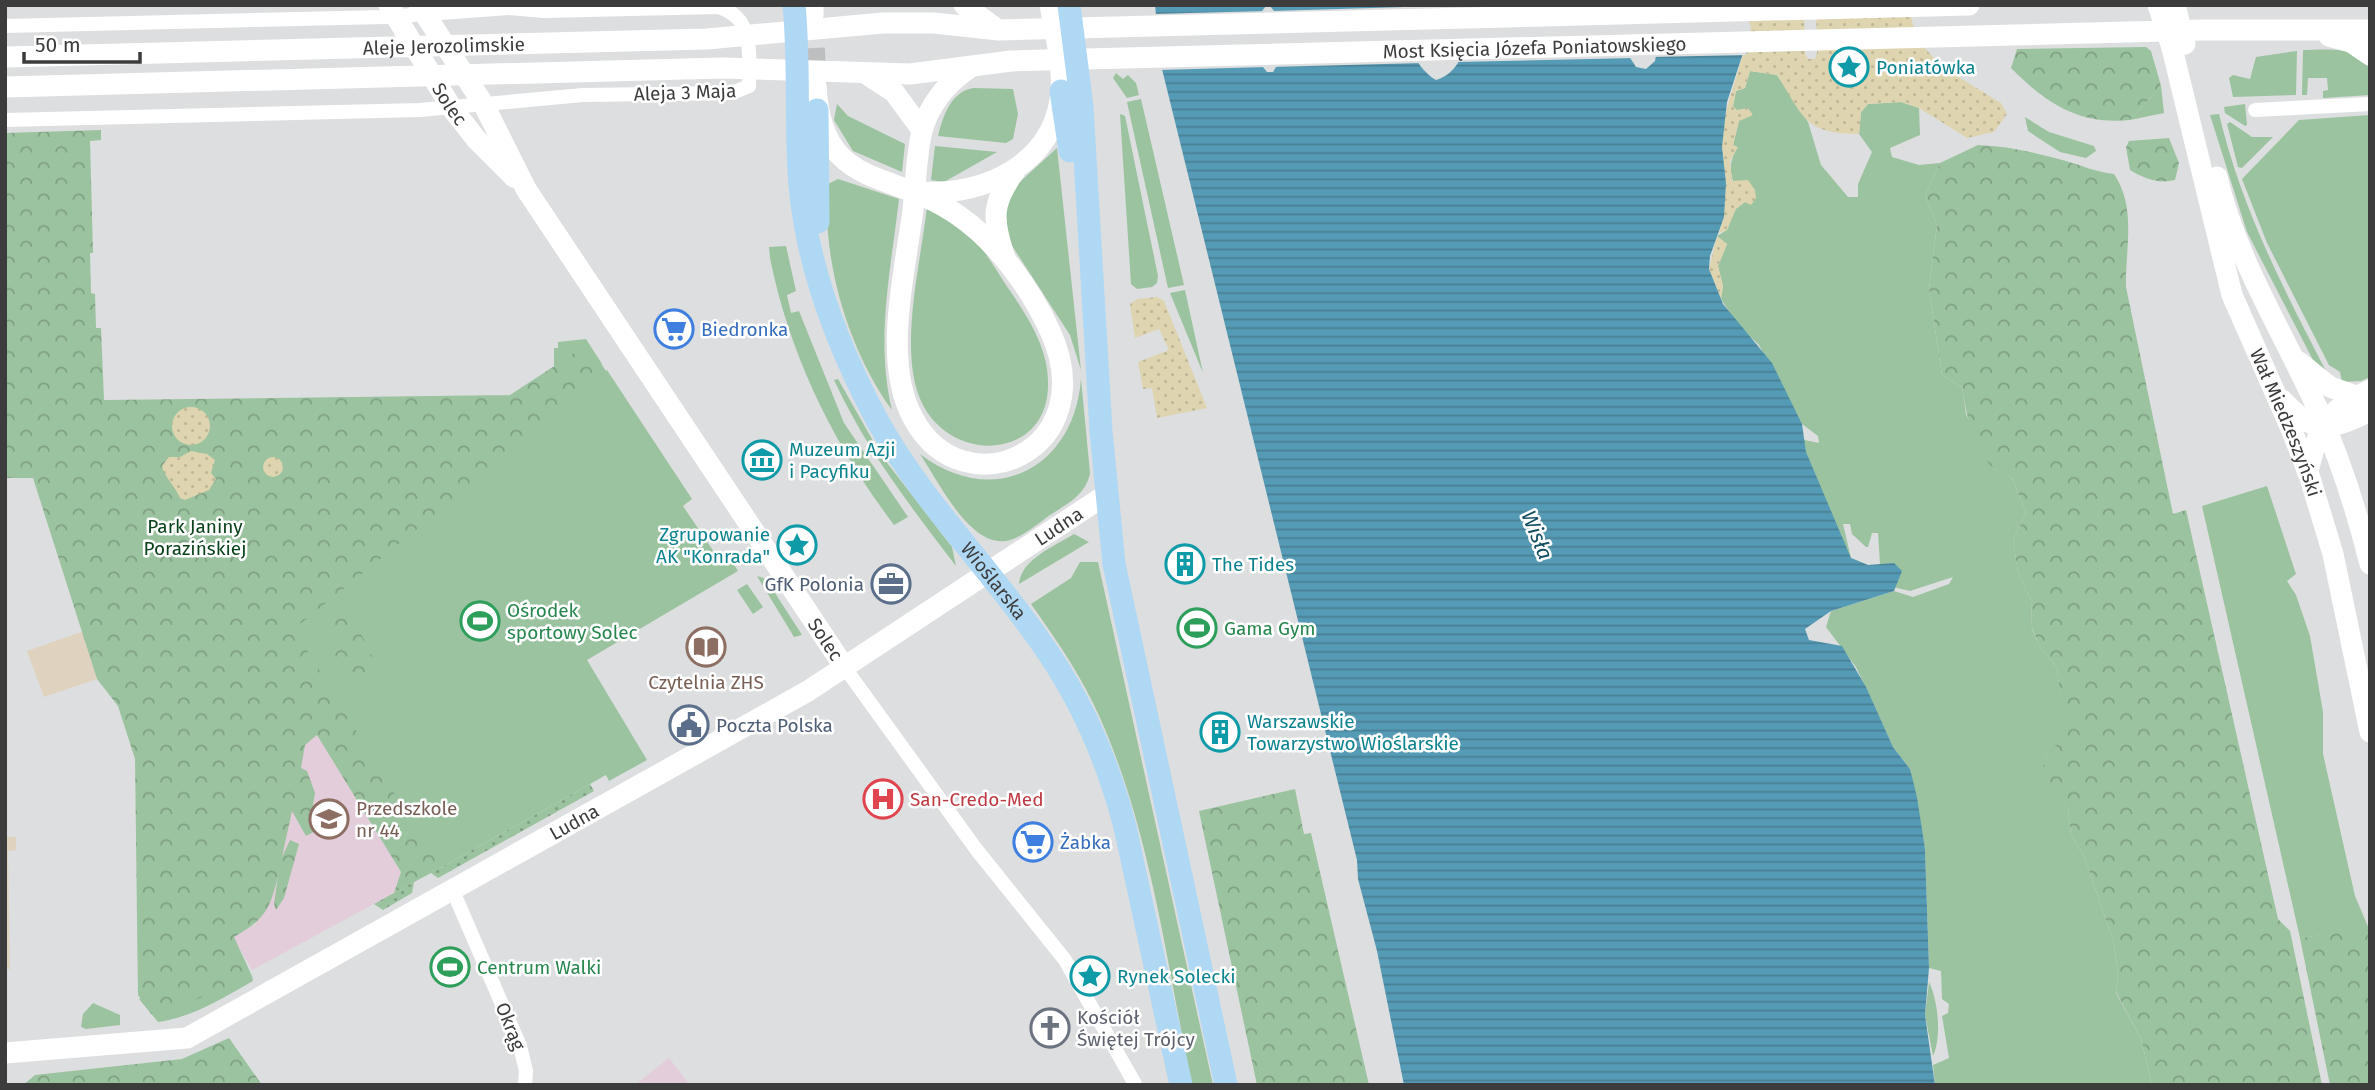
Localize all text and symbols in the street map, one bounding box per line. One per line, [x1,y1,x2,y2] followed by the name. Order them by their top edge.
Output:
[24,21,140,65] scale bar
[35,32,81,58] text: 50 m
[1383,32,1687,63] street label: Most Księcia Józefa Poniatowskiego
[362,33,525,60] street label: Aleje Jerozolimskie
[1828,46,1870,88] place icon: Poniatówka
[1876,56,1975,79] place label: Poniatówka
[427,79,472,130] street label: Solec
[633,79,737,106] street label: Aleja 3 Maja
[653,308,695,350] supermarket icon: Biedronka
[701,318,788,341] place label: Biedronka
[2245,345,2326,499] street label: Wał Miedzeszyński
[789,438,896,483] place label: Muzeum Azji i Pacyfiku
[741,439,783,481] museum icon: Muzeum Azji i Pacyfiku
[1030,502,1087,551] street label: Ludna
[1515,507,1559,563] water label: Wisła
[144,515,247,560] park label: Park Janiny Porazińskiej
[656,523,770,568] place label: Zgrupowanie AK "Konrada"
[776,524,818,566] place icon: Zgrupowanie AK "Konrada"
[956,537,1031,624] street label: Wioślarska
[1164,543,1206,585] building icon: The Tides
[1212,553,1294,576] place label: The Tides
[870,563,912,605] office icon: GfK Polonia
[764,573,864,596] place label: GfK Polonia
[507,599,638,644] place label: Ośrodek sportowy Solec
[459,600,501,642] sports icon: Ośrodek sportowy Solec
[1176,607,1218,649] sports icon: Gama Gym
[803,614,848,665] street label: Solec
[1224,617,1316,640] place label: Gama Gym
[685,626,727,668] library icon: Czytelnia ZHS
[648,671,764,694] place label: Czytelnia ZHS
[668,704,710,746] public building icon: Poczta Polska
[1247,710,1459,755] place label: Warszawskie Towarzystwo Wioślarskie
[1199,711,1241,753] building icon: Warszawskie Towarzystwo Wioślarskie
[716,714,833,737] place label: Poczta Polska
[862,778,904,820] hospital icon: San-Credo-Med
[910,788,1044,811] place label: San-Credo-Med
[356,797,457,842] place label: Przedszkole nr 44
[308,798,350,840] school or university icon: Przedszkole nr 44
[546,799,603,845] street label: Ludna
[1012,821,1054,863] supermarket icon: Żabka
[1060,831,1111,854] place label: Żabka
[429,946,471,988] sports icon: Centrum Walki
[1069,955,1111,997] place icon: Rynek Solecki
[477,956,601,979] place label: Centrum Walki
[1117,965,1236,988] place label: Rynek Solecki
[491,999,531,1054] street label: Okrąg
[1077,1006,1195,1051] place label: Kościół Świętej Trójcy
[1029,1007,1071,1049] church icon: Kościół Świętej Trójcy

